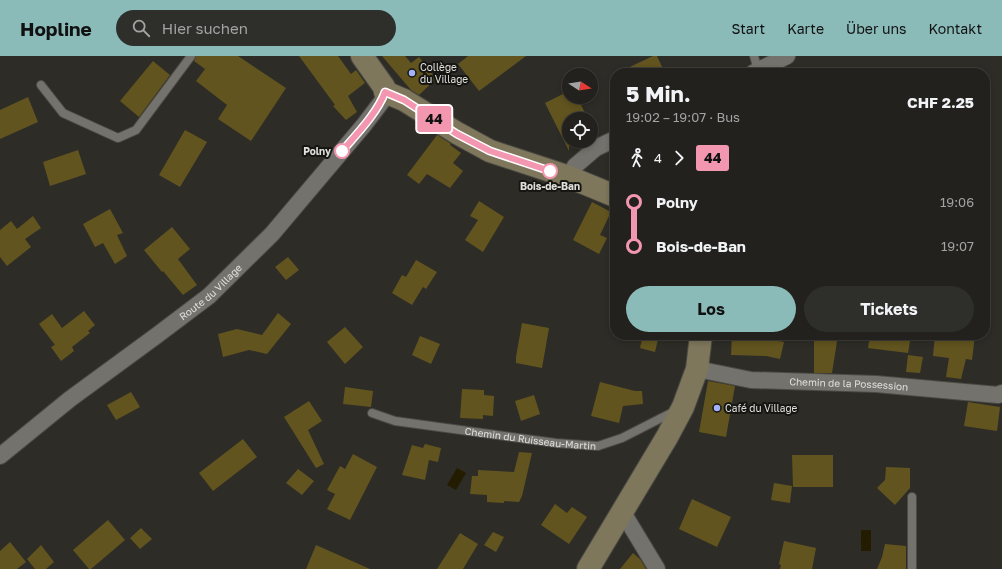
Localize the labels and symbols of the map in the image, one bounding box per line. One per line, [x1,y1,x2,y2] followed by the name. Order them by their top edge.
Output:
[420,61,468,85] place label: Collège du Village
[407,68,417,78] marker: Collège du Village
[562,68,598,104] north arrow
[416,106,452,132] line badge: 44
[334,143,350,159] marker: Polny
[303,145,331,157] place label: Polny
[542,163,558,179] marker: Bois-de-Ban
[520,180,580,192] place label: Bois-de-Ban
[177,261,244,322] street label: Route du Village
[789,375,909,393] street label: Chemin de la Possession
[725,402,798,414] place label: Café du Village
[712,403,722,413] marker: Café du Village
[464,425,597,452] street label: Chemin du Ruisseau-Martin

